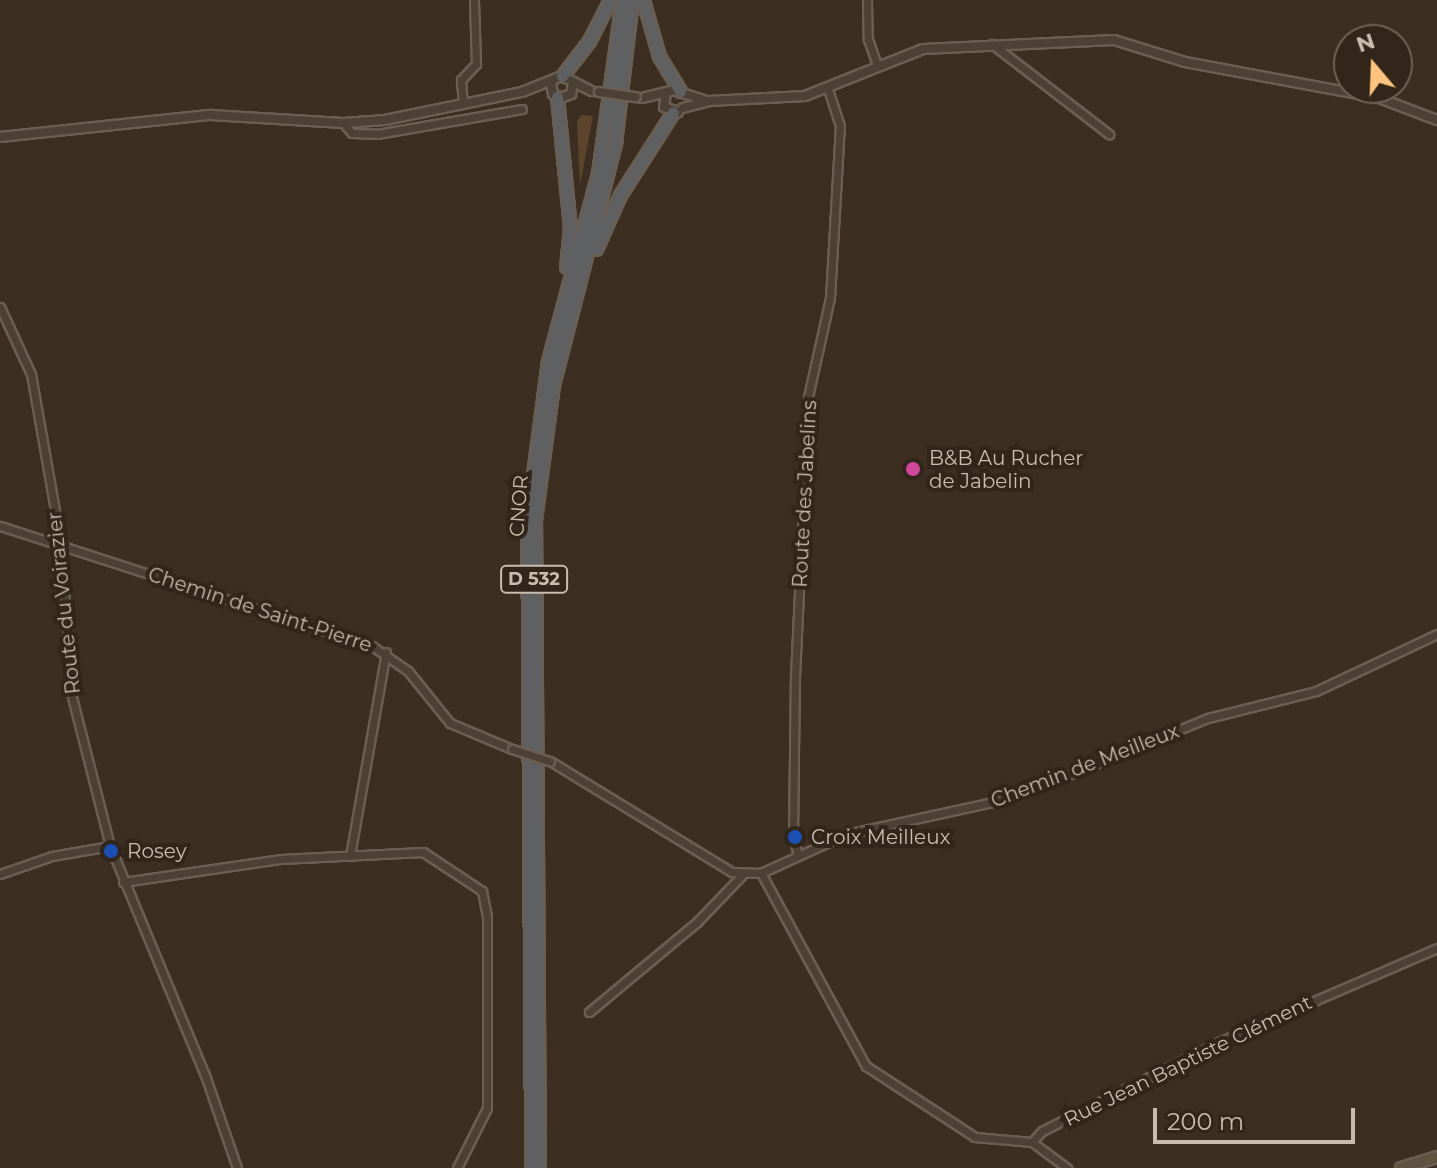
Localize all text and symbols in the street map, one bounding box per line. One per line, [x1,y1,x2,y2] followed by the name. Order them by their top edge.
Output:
[1333,24,1413,104] north arrow
[1353,27,1378,58] text: N
[788,400,822,588] street label: Route des Jabelins
[929,446,1083,493] place label: B&B Au Rucher de Jabelin
[904,460,922,478] marker: B&B Au Rucher de Jabelin
[505,474,533,538] street label: CNOR
[42,511,86,695] street label: Route du Voirazier
[145,562,375,658] street label: Chemin de Saint-Pierre
[500,565,568,593] road number: D 532
[988,719,1182,813] street label: Chemin de Meilleux
[811,825,950,849] place label: Croix Meilleux
[786,828,804,846] marker: Croix Meilleux
[127,839,187,863] place label: Rosey
[102,842,120,860] marker: Rosey
[1060,990,1316,1132] street label: Rue Jean Baptiste Clément
[1157,1092,1359,1142] scale bar
[1167,1107,1244,1136] text: 200 m

